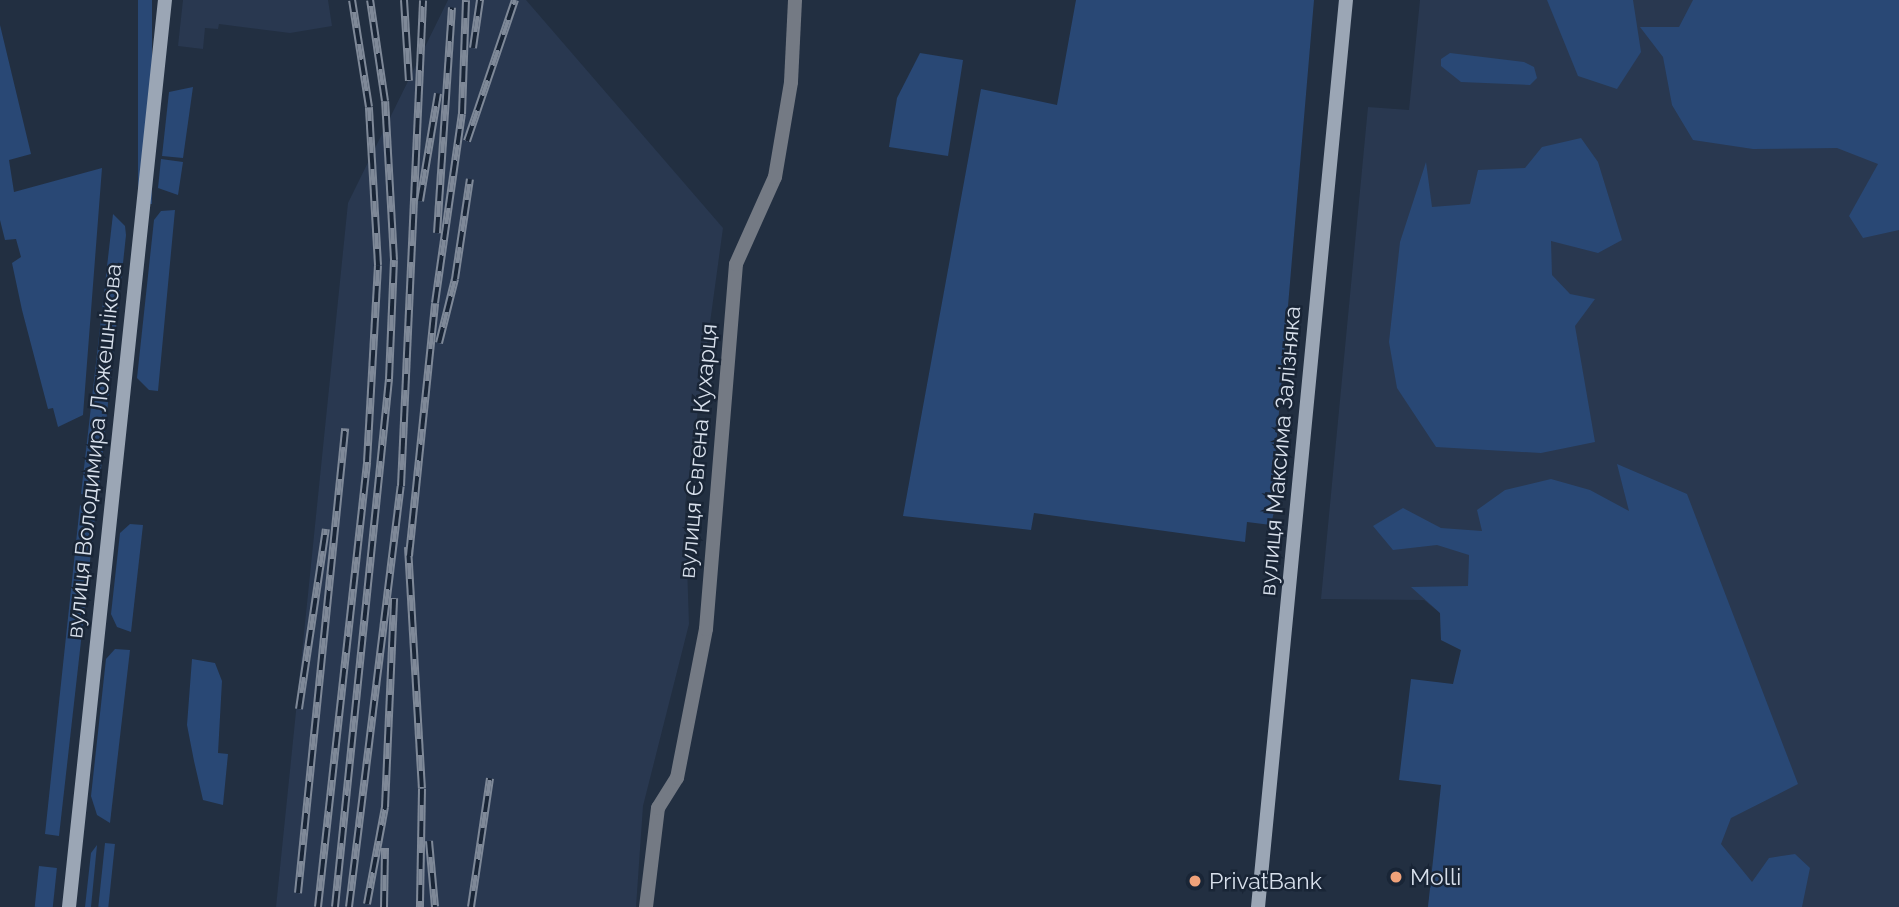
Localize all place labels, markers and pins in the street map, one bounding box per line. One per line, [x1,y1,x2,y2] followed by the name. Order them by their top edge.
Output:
[1410,863,1461,891] place label: Molli
[1209,867,1322,895] place label: PrivatBank
[1388,869,1404,885] marker: Molli
[1187,873,1203,889] marker: PrivatBank

